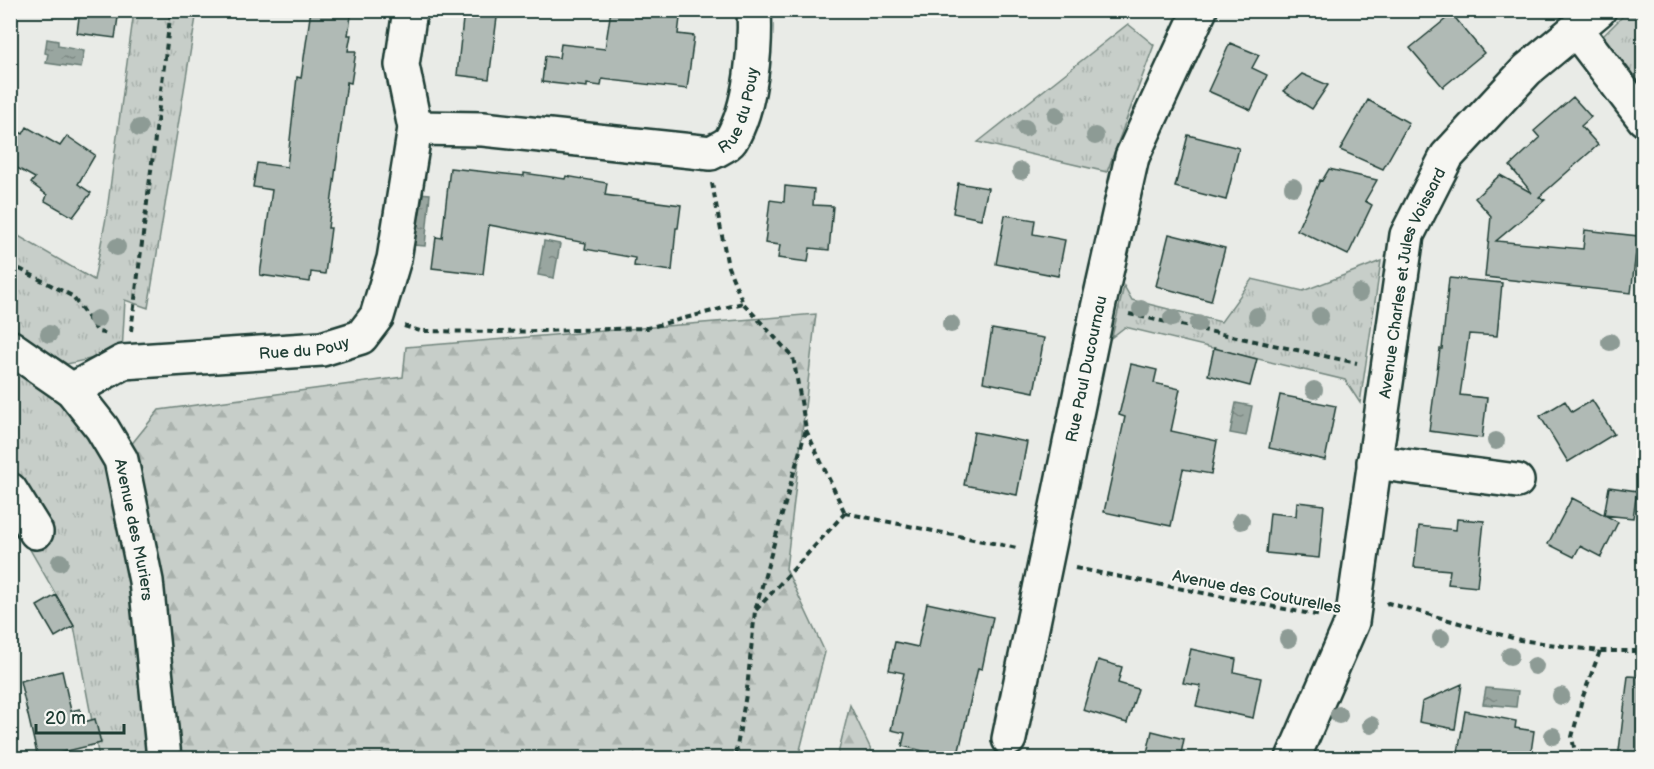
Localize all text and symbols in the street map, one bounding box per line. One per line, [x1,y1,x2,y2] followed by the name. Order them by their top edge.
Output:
[715,65,763,158] street label: Rue du Pouy
[1376,165,1450,400] street label: Avenue Charles et Jules Voissard
[1063,294,1111,444] street label: Rue Paul Ducournau
[258,333,353,364] street label: Rue du Pouy
[110,457,156,602] street label: Avenue des Muriers
[1171,567,1343,618] street label: Avenue des Couturelles
[36,697,124,735] scale bar
[45,708,86,729] text: 20 m

